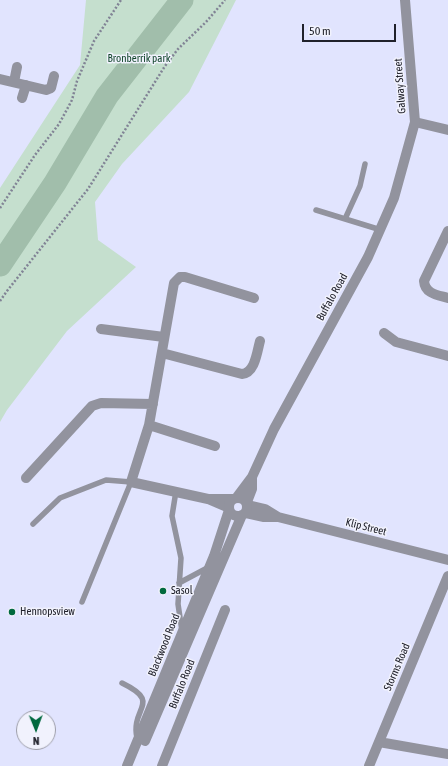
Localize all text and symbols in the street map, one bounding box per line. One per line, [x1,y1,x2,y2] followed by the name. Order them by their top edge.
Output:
[304,16,398,42] scale bar
[309,24,331,38] text: 50 m
[108,52,170,66] park label: Bronberrik park
[391,58,409,114] street label: Galway Street
[314,271,350,323] street label: Buffalo Road
[344,516,388,538] street label: Klip Street
[171,584,193,598] place label: Sasol
[158,586,168,596] marker: Sasol
[20,605,75,619] place label: Hennopsview
[7,607,17,617] marker: Hennopsview
[145,612,183,678] street label: Blackwood Road
[381,641,413,693] street label: Storms Road
[166,657,198,711] street label: Buffalo Road
[16,710,56,750] north arrow
[33,735,40,747] text: N

